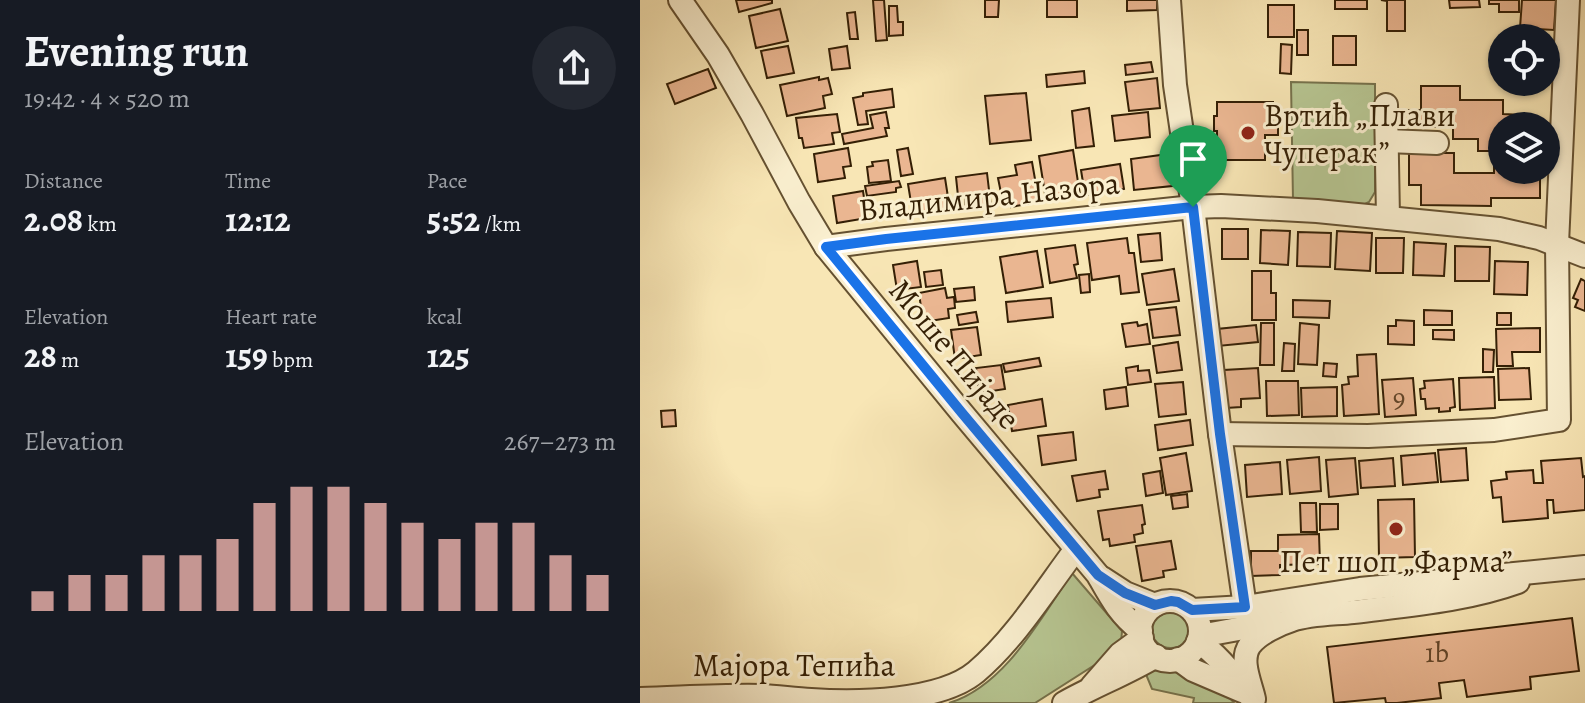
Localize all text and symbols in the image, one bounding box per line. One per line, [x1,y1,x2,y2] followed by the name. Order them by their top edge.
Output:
[24,21,249,81] text: Evening run
[1488,24,1560,184] map controls
[1488,24,1560,96] button: locate
[532,26,616,110] button: share
[24,81,190,116] text: 19:42 · 4 × 520 m
[1264,93,1455,174] place label: Вртић „Плави Чуперак”
[1488,112,1560,184] button: layers
[1239,124,1257,142] marker: Вртић „Плави Чуперак”
[1159,125,1227,207] pin
[1171,137,1215,181] icon: arrive
[856,160,1122,232] street label: Владимира Назора
[24,166,103,196] text: Distance
[225,166,271,196] text: Time
[427,166,467,196] text: Pace
[24,196,83,243] text: 2.08
[225,196,291,243] text: 12:12
[427,196,480,243] text: 5:52
[83,209,117,239] text: km
[480,209,521,239] text: /km
[879,269,1031,439] street label: Моше Пијаде
[24,302,108,332] text: Elevation
[225,302,317,332] text: Heart rate
[427,302,462,332] text: kcal
[24,332,57,379] text: 28
[225,332,268,379] text: 159
[427,332,470,379] text: 125
[57,345,79,375] text: m
[268,345,313,375] text: bpm
[1393,379,1405,417] house number: 9
[24,424,124,459] text: Elevation
[504,424,616,459] text: 267–273 m
[1387,520,1405,538] marker: Пет шоп „Фарма”
[1279,539,1513,583] place label: Пет шоп „Фарма”
[1425,634,1449,672] house number: 1b
[693,643,896,687] street label: Мајора Тепића

